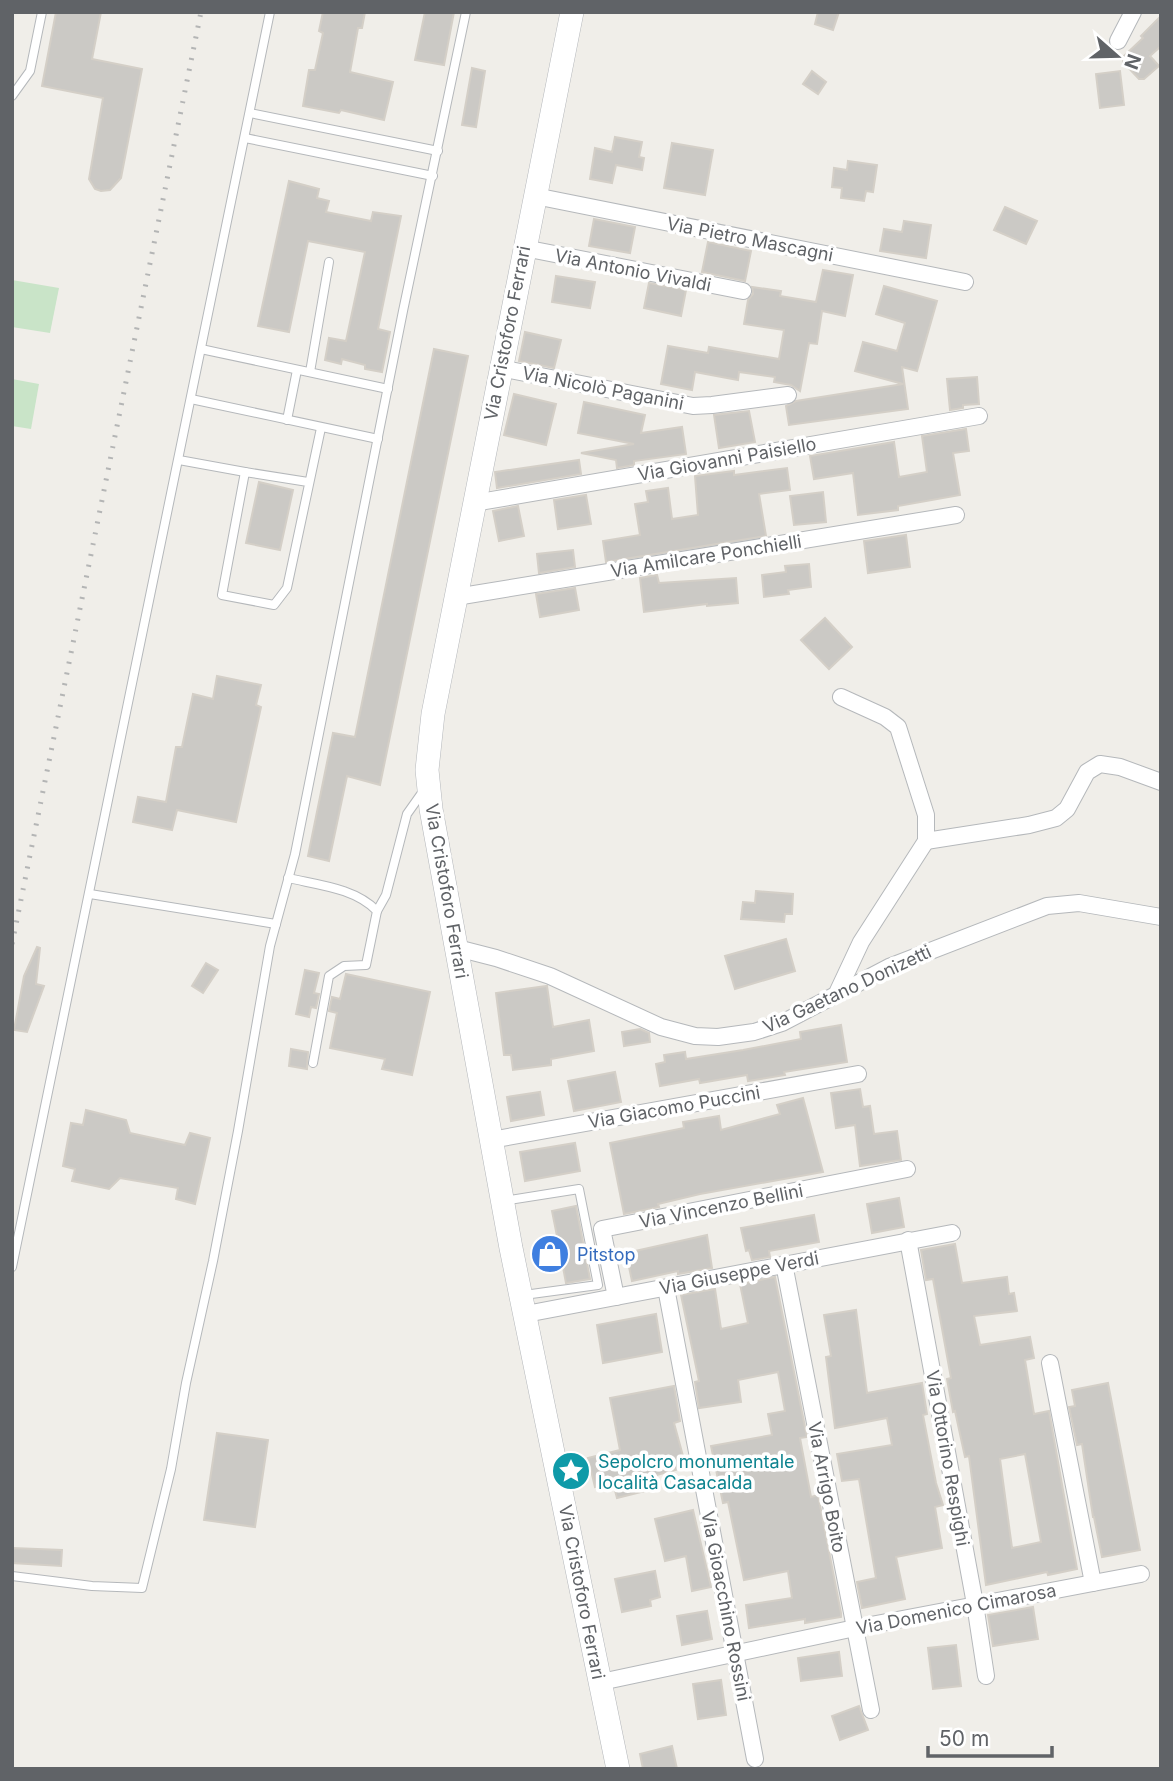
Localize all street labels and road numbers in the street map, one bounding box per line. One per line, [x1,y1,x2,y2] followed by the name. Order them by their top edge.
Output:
[665,213,835,265] street label: Via Pietro Mascagni
[480,244,534,422] street label: Via Cristoforo Ferrari
[553,245,713,295] street label: Via Antonio Vivaldi
[521,362,685,414] street label: Via Nicolò Paganini
[636,433,818,485] street label: Via Giovanni Paisiello
[609,531,803,581] street label: Via Amilcare Ponchielli
[421,802,473,980] street label: Via Cristoforo Ferrari
[760,941,934,1037] street label: Via Gaetano Donizetti
[586,1081,762,1133] street label: Via Giacomo Puccini
[637,1180,805,1232] street label: Via Vincenzo Bellini
[658,1247,820,1299] street label: Via Giuseppe Verdi
[922,1368,974,1548] street label: Via Ottorino Respighi
[804,1420,850,1554] street label: Via Arrigo Boito
[555,1503,609,1681] street label: Via Cristoforo Ferrari
[697,1509,755,1703] street label: Via Gioacchino Rossini
[854,1579,1058,1639] street label: Via Domenico Cimarosa

